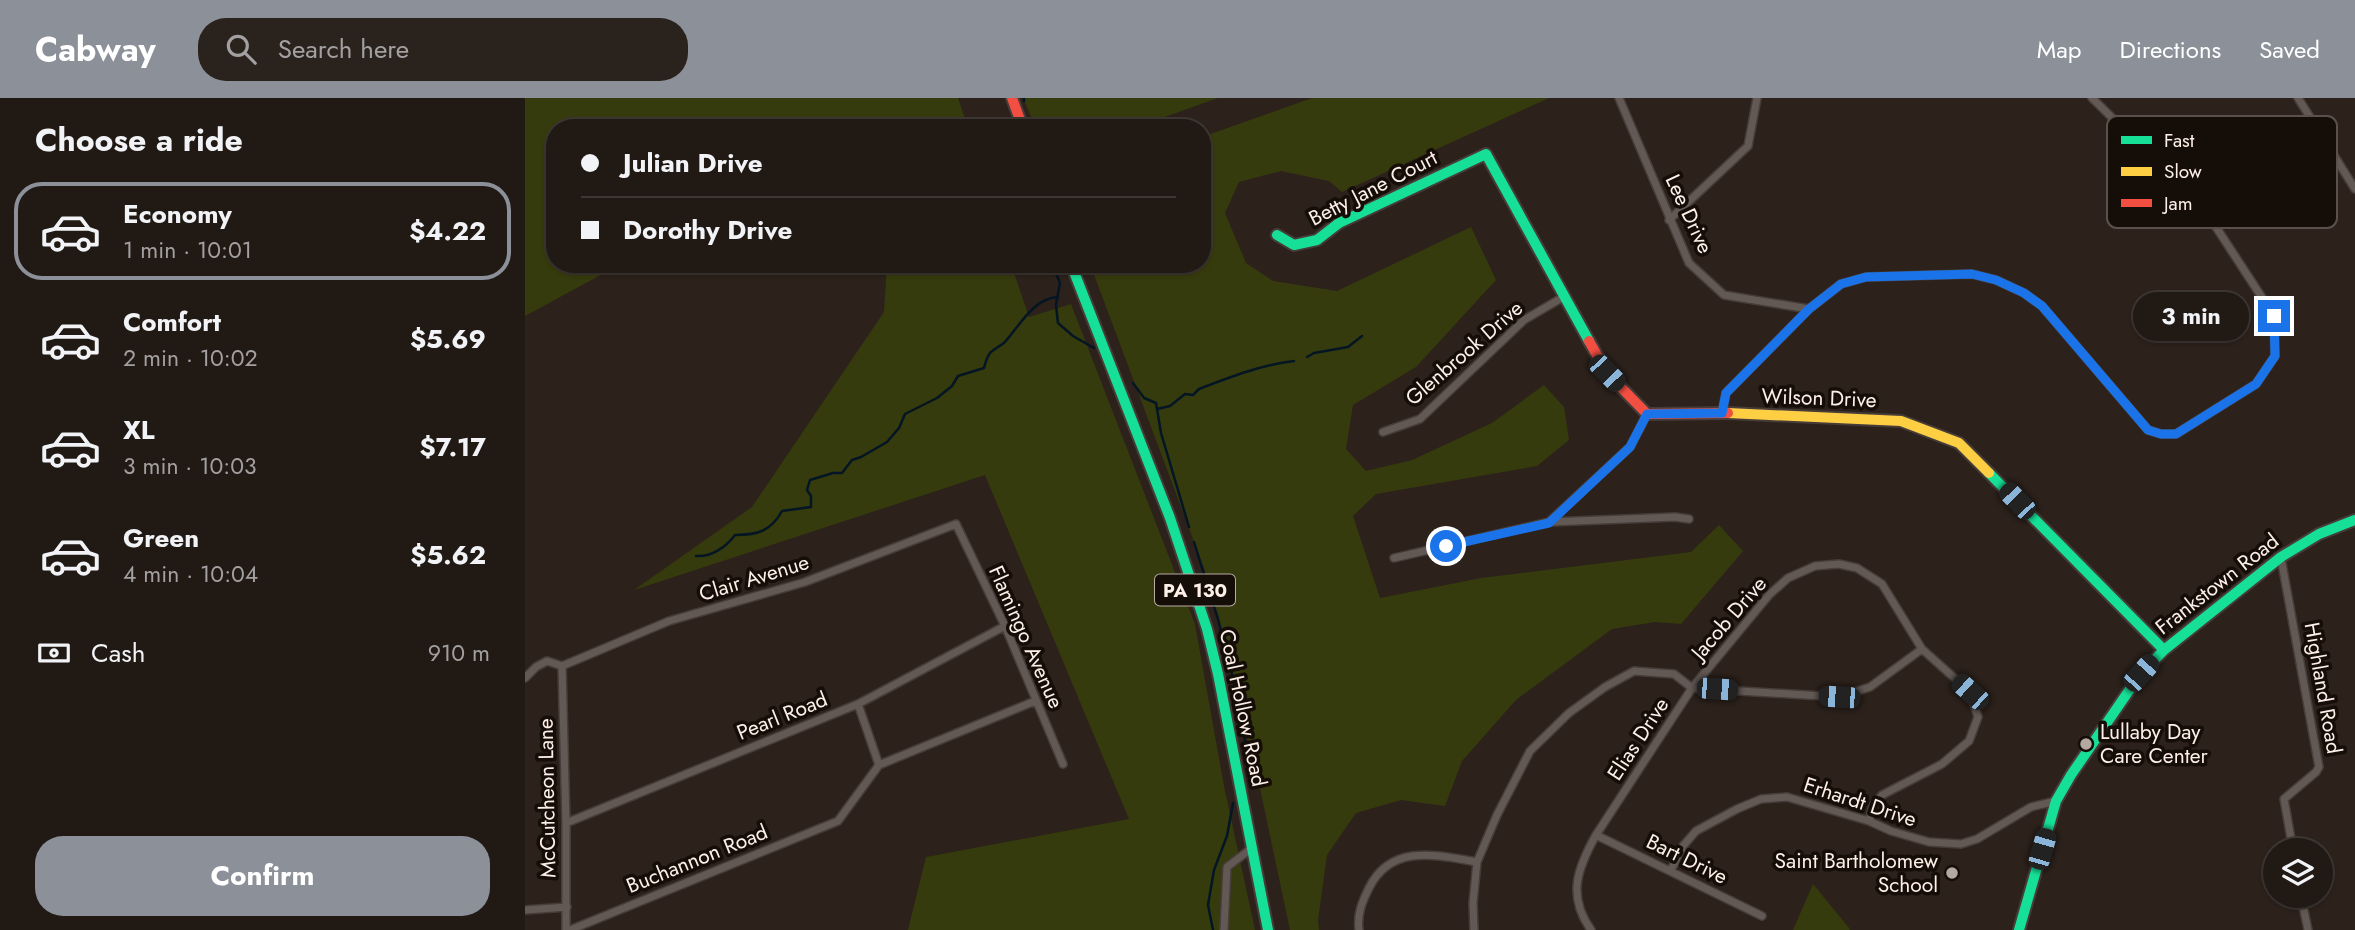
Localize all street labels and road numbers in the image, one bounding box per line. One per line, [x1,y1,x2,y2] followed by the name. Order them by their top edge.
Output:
[1304,143,1442,233] street label: Betty Jane Court
[1658,170,1720,259] street label: Lee Drive
[1399,293,1529,413] street label: Glenbrook Drive
[1761,381,1877,415] street label: Wilson Drive
[2149,526,2285,642] street label: Frankstown Road
[695,547,813,609] street label: Clair Avenue
[981,561,1071,713] street label: Flamingo Avenue
[1682,570,1774,668] street label: Jacob Drive
[1155,575,1235,606] road number: PA 130
[2297,620,2349,756] street label: Highland Road
[1212,626,1274,790] street label: Coal Hollow Road
[732,684,832,748] street label: Pearl Road
[1600,692,1676,786] street label: Elias Drive
[531,718,563,878] street label: McCutcheon Lane
[1800,770,1920,834] street label: Erhardt Drive
[622,817,772,901] street label: Buchannon Road
[1641,826,1733,892] street label: Bart Drive

